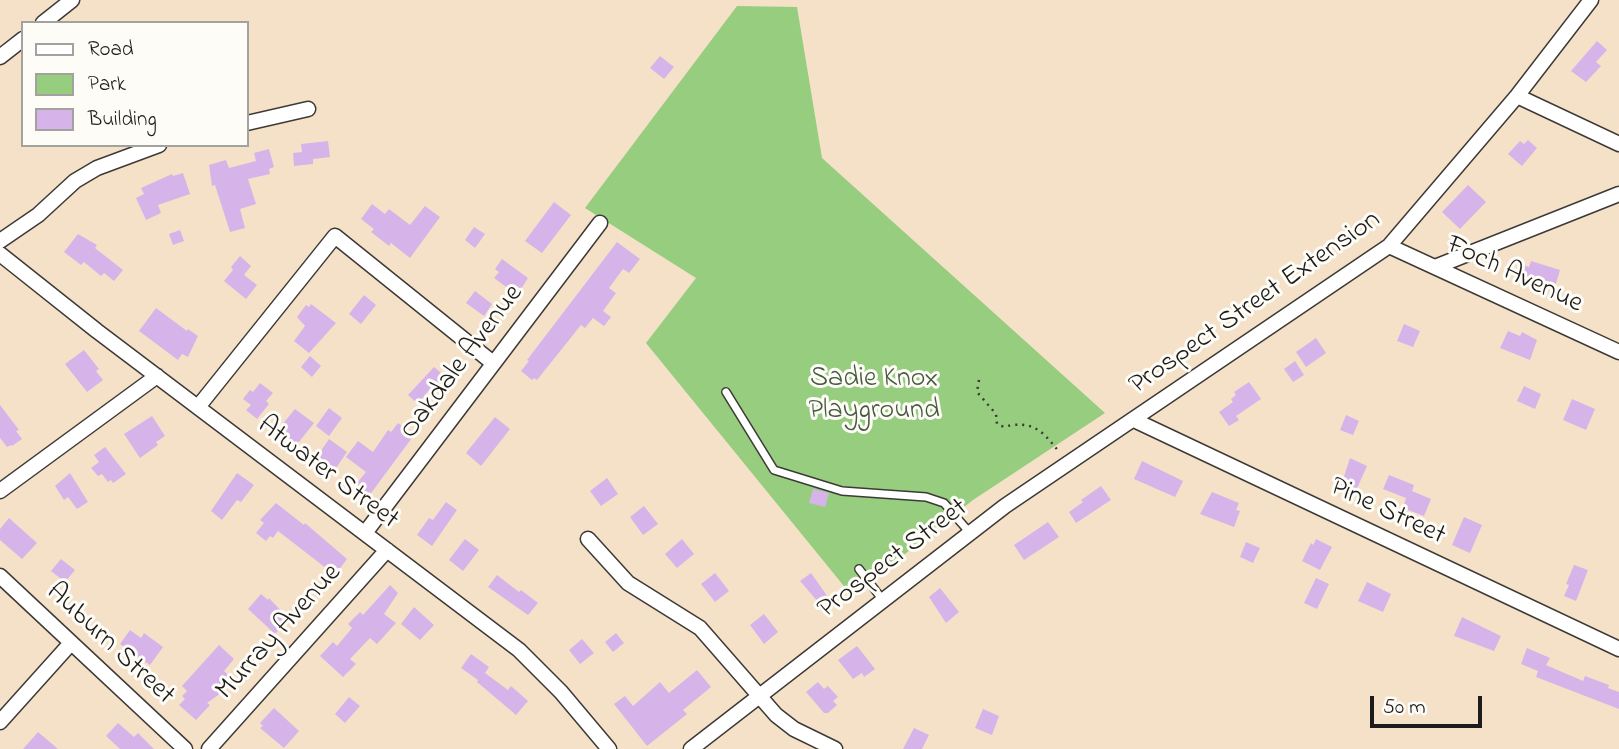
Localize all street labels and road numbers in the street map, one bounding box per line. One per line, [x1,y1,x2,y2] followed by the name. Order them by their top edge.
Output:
[1124,204,1388,404] street label: Prospect Street Extension
[1440,230,1588,322] street label: Foch Avenue
[394,279,532,447] street label: Oakdale Avenue
[250,410,404,538] street label: Atwater Street
[1324,472,1450,554] street label: Pine Street
[812,493,976,627] street label: Prospect Street
[210,558,350,708] street label: Murray Avenue
[38,577,180,713] street label: Auburn Street

